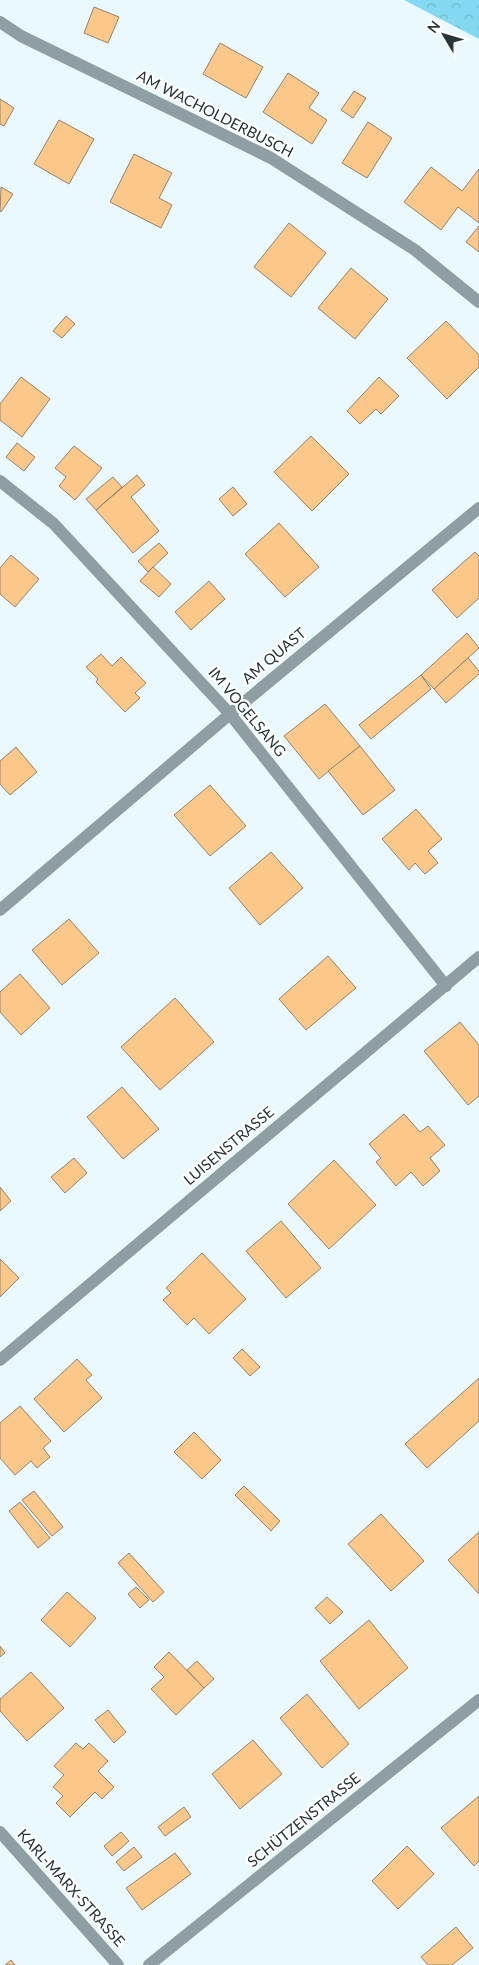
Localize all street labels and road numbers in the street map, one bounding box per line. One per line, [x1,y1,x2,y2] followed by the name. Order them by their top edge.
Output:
[134,66,297,161] street label: AM WACHOLDERBUSCH
[238,623,309,687] street label: AM QUAST
[205,663,290,760] street label: IM VOGELSANG
[180,1102,277,1188] street label: LUISENSTRASSE
[243,1768,363,1870] street label: SCHÜTZENSTRASSE
[14,1825,129,1950] street label: KARL-MARX-STRASSE

